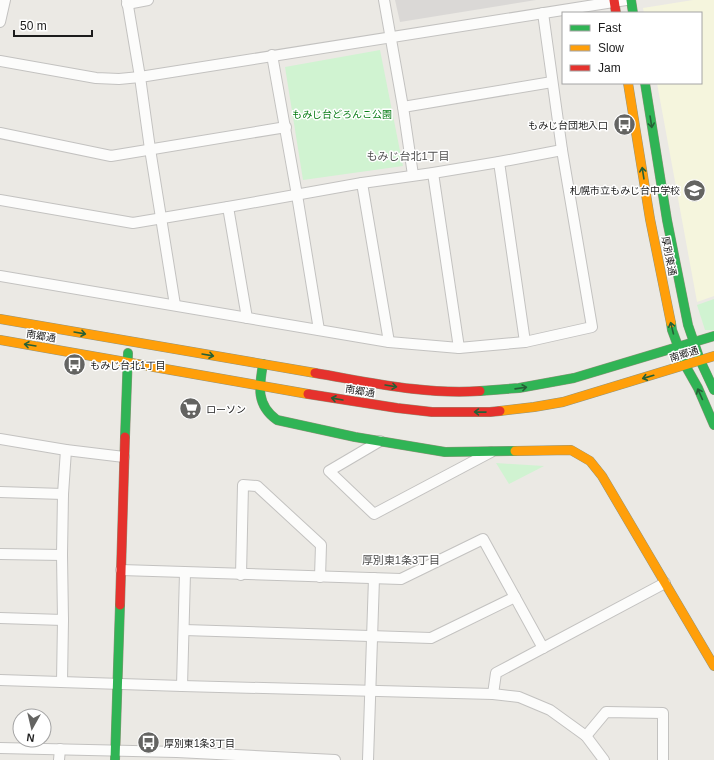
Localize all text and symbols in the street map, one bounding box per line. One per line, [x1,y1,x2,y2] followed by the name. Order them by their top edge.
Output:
[14,12,92,38] scale bar
[562,12,702,84] legend
[20,19,47,33] text: 50 m
[598,21,622,35] text: Fast
[598,41,624,55] text: Slow
[598,61,621,75] text: Jam
[292,109,392,120] park label: もみじ台どろんこ公園
[611,112,637,138] bus stop icon: もみじ台団地入口
[647,115,655,128] one-way arrow
[528,120,608,131] place label: もみじ台団地入口
[366,150,450,162] district label: もみじ台北1丁目
[639,167,647,180] one-way arrow
[682,177,708,203] school or university icon: 札幌市立もみじ台中学校
[570,185,680,196] place label: 札幌市立もみじ台中学校
[660,235,678,277] street label: 厚別東通
[668,322,675,335] one-way arrow
[25,328,57,344] street label: 南郷通
[73,329,86,337] one-way arrow
[24,341,37,349] one-way arrow
[668,344,700,364] street label: 南郷通
[201,351,214,359] one-way arrow
[62,352,88,378] bus stop icon: もみじ台北1丁目
[90,360,166,371] place label: もみじ台北1丁目
[642,374,655,381] one-way arrow
[384,382,397,390] one-way arrow
[344,383,376,399] street label: 南郷通
[514,384,527,392] one-way arrow
[696,389,703,401] one-way arrow
[331,394,344,402] one-way arrow
[177,396,203,422] supermarket icon: ローソン
[206,404,246,415] place label: ローソン
[474,408,487,416] one-way arrow
[362,554,440,566] district label: 厚別東1条3丁目
[12,708,52,748] north arrow
[135,730,161,756] bus stop icon: 厚別東1条3丁目
[26,731,35,744] text: N
[164,738,235,749] place label: 厚別東1条3丁目

